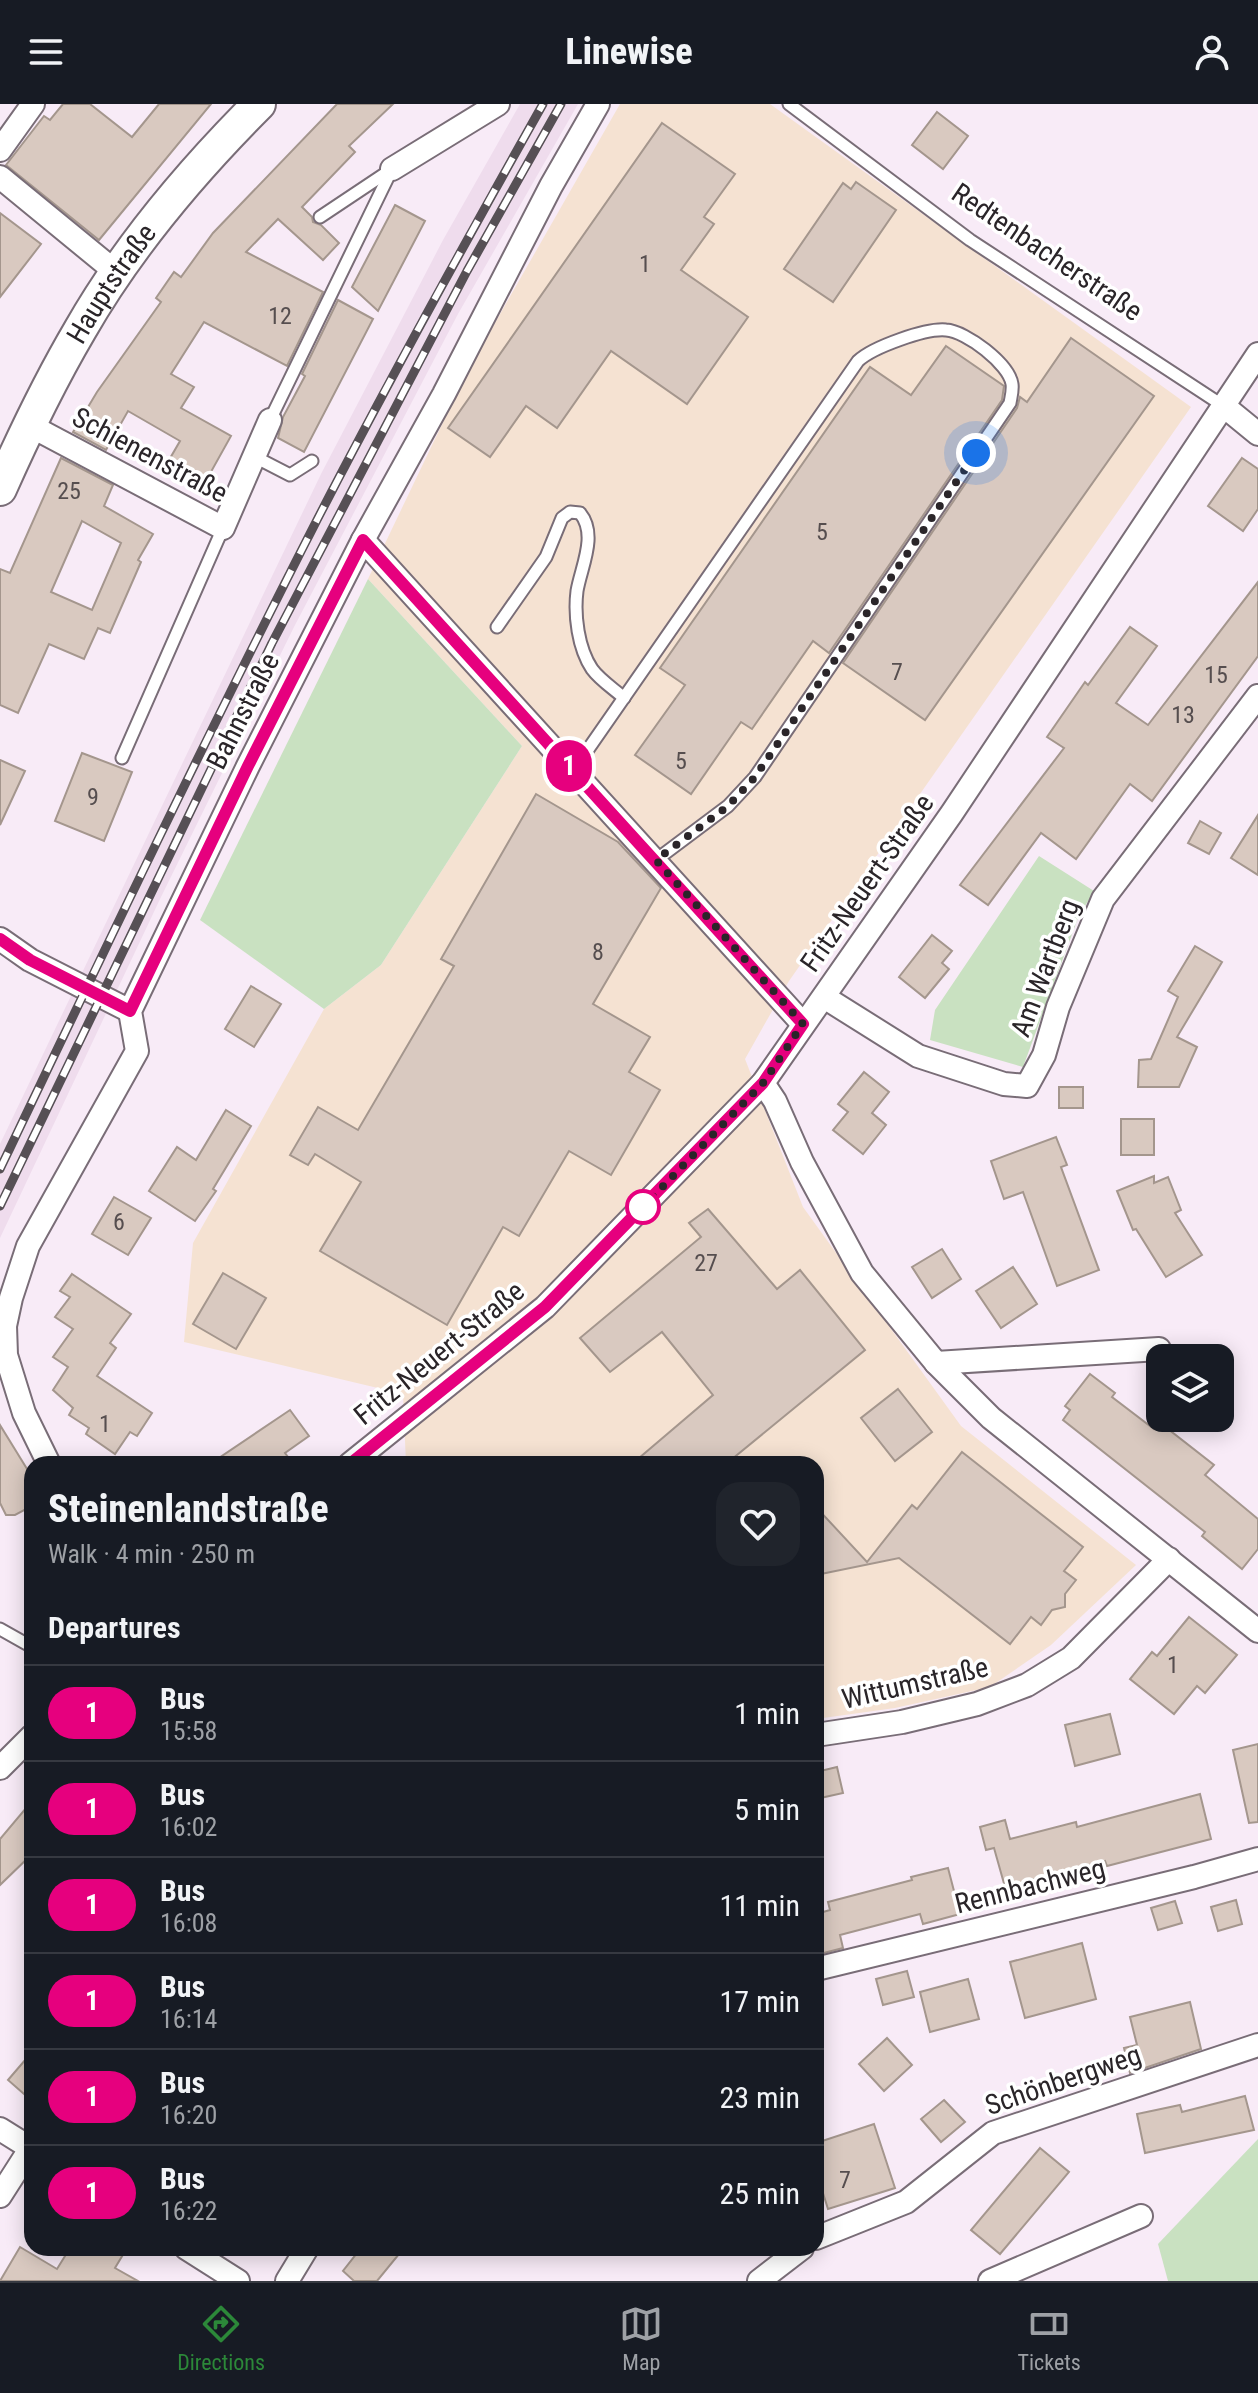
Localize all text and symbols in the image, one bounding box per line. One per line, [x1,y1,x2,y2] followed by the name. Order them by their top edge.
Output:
[24,30,68,74] icon: menu
[1190,30,1234,74] icon: person
[565,31,693,73] text: Linewise
[946,176,1148,328] street label: Redtenbacherstraße
[59,217,162,349] street label: Hauptstraße
[639,250,651,278] house number: 1
[268,302,292,330] house number: 12
[67,400,233,510] street label: Schienenstraße
[956,433,996,473] your location
[57,477,81,505] house number: 25
[816,518,828,546] house number: 5
[200,647,286,775] street label: Bahnstraße
[891,658,903,686] house number: 7
[1204,661,1228,689] house number: 15
[1171,701,1195,729] house number: 13
[543,740,595,792] line badge: 1
[675,747,687,775] house number: 5
[562,749,576,782] text: 1
[87,783,99,811] house number: 9
[794,788,940,978] street label: Fritz-Neuert-Straße
[1004,895,1086,1041] street label: Am Wartberg
[592,938,604,966] house number: 8
[626,1190,660,1224] unlabelled marker
[113,1208,125,1236] house number: 6
[694,1249,718,1277] house number: 27
[347,1274,531,1432] street label: Fritz-Neuert-Straße
[1146,1344,1234,1432] map controls
[1146,1344,1234,1432] button: layers
[99,1410,111,1438] house number: 1
[716,1482,800,1566] button: heart
[48,1487,328,1531] text: Steinenlandstraße
[48,1539,255,1569] text: Walk · 4 min · 250 m
[48,1610,181,1645] text: Departures
[839,1650,991,1716] street label: Wittumstraße
[1167,1651,1179,1679] house number: 1
[160,1681,205,1716] text: Bus
[85,1696,99,1729] text: 1
[734,1696,800,1731] text: 1 min
[160,1716,217,1746] text: 15:58
[160,1777,205,1812] text: Bus
[85,1792,99,1825] text: 1
[734,1792,800,1827] text: 5 min
[160,1812,217,1842] text: 16:02
[951,1851,1109,1921] street label: Rennbachweg
[160,1873,205,1908] text: Bus
[85,1888,99,1921] text: 1
[719,1888,800,1923] text: 11 min
[160,1908,217,1938] text: 16:08
[160,1969,205,2004] text: Bus
[85,1984,99,2017] text: 1
[719,1984,800,2019] text: 17 min
[160,2004,217,2034] text: 16:14
[981,2038,1145,2122] street label: Schönbergweg
[160,2065,205,2100] text: Bus
[85,2080,99,2113] text: 1
[719,2080,800,2115] text: 23 min
[160,2100,217,2130] text: 16:20
[160,2161,205,2196] text: Bus
[839,2166,851,2194] house number: 7
[85,2176,99,2209] text: 1
[719,2176,800,2211] text: 25 min
[160,2196,217,2226] text: 16:22
[177,2302,265,2375] tab: Directions
[619,2302,663,2375] tab: Map
[1018,2302,1081,2375] tab: Tickets

